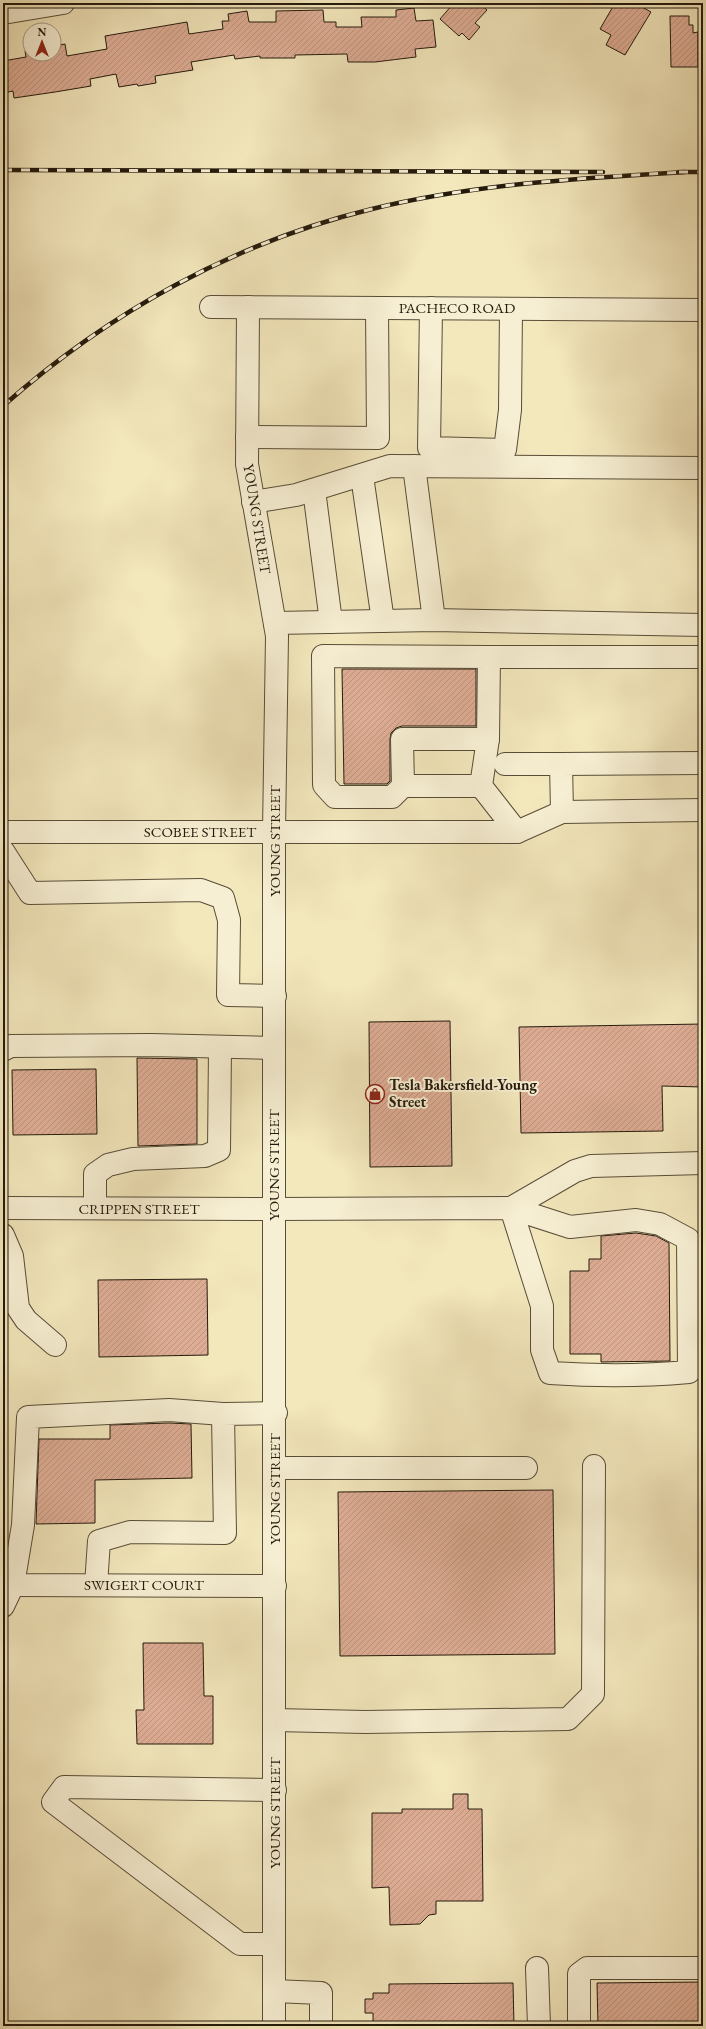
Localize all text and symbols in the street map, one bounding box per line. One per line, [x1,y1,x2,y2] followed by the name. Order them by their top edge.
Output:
[22,22,62,62] north arrow
[38,25,47,39] text: N
[399,298,515,317] street label: PACHECO ROAD
[239,462,276,576] street label: YOUNG STREET
[265,784,284,897] street label: YOUNG STREET
[144,822,257,841] street label: SCOBEE STREET
[389,1075,538,1111] place label: Tesla Bakersfield-Young Street
[364,1083,386,1105] shop icon: Tesla Bakersfield-Young Street
[264,1108,283,1221] street label: YOUNG STREET
[78,1199,200,1218] street label: CRIPPEN STREET
[265,1432,284,1545] street label: YOUNG STREET
[84,1575,205,1594] street label: SWIGERT COURT
[265,1756,284,1869] street label: YOUNG STREET

